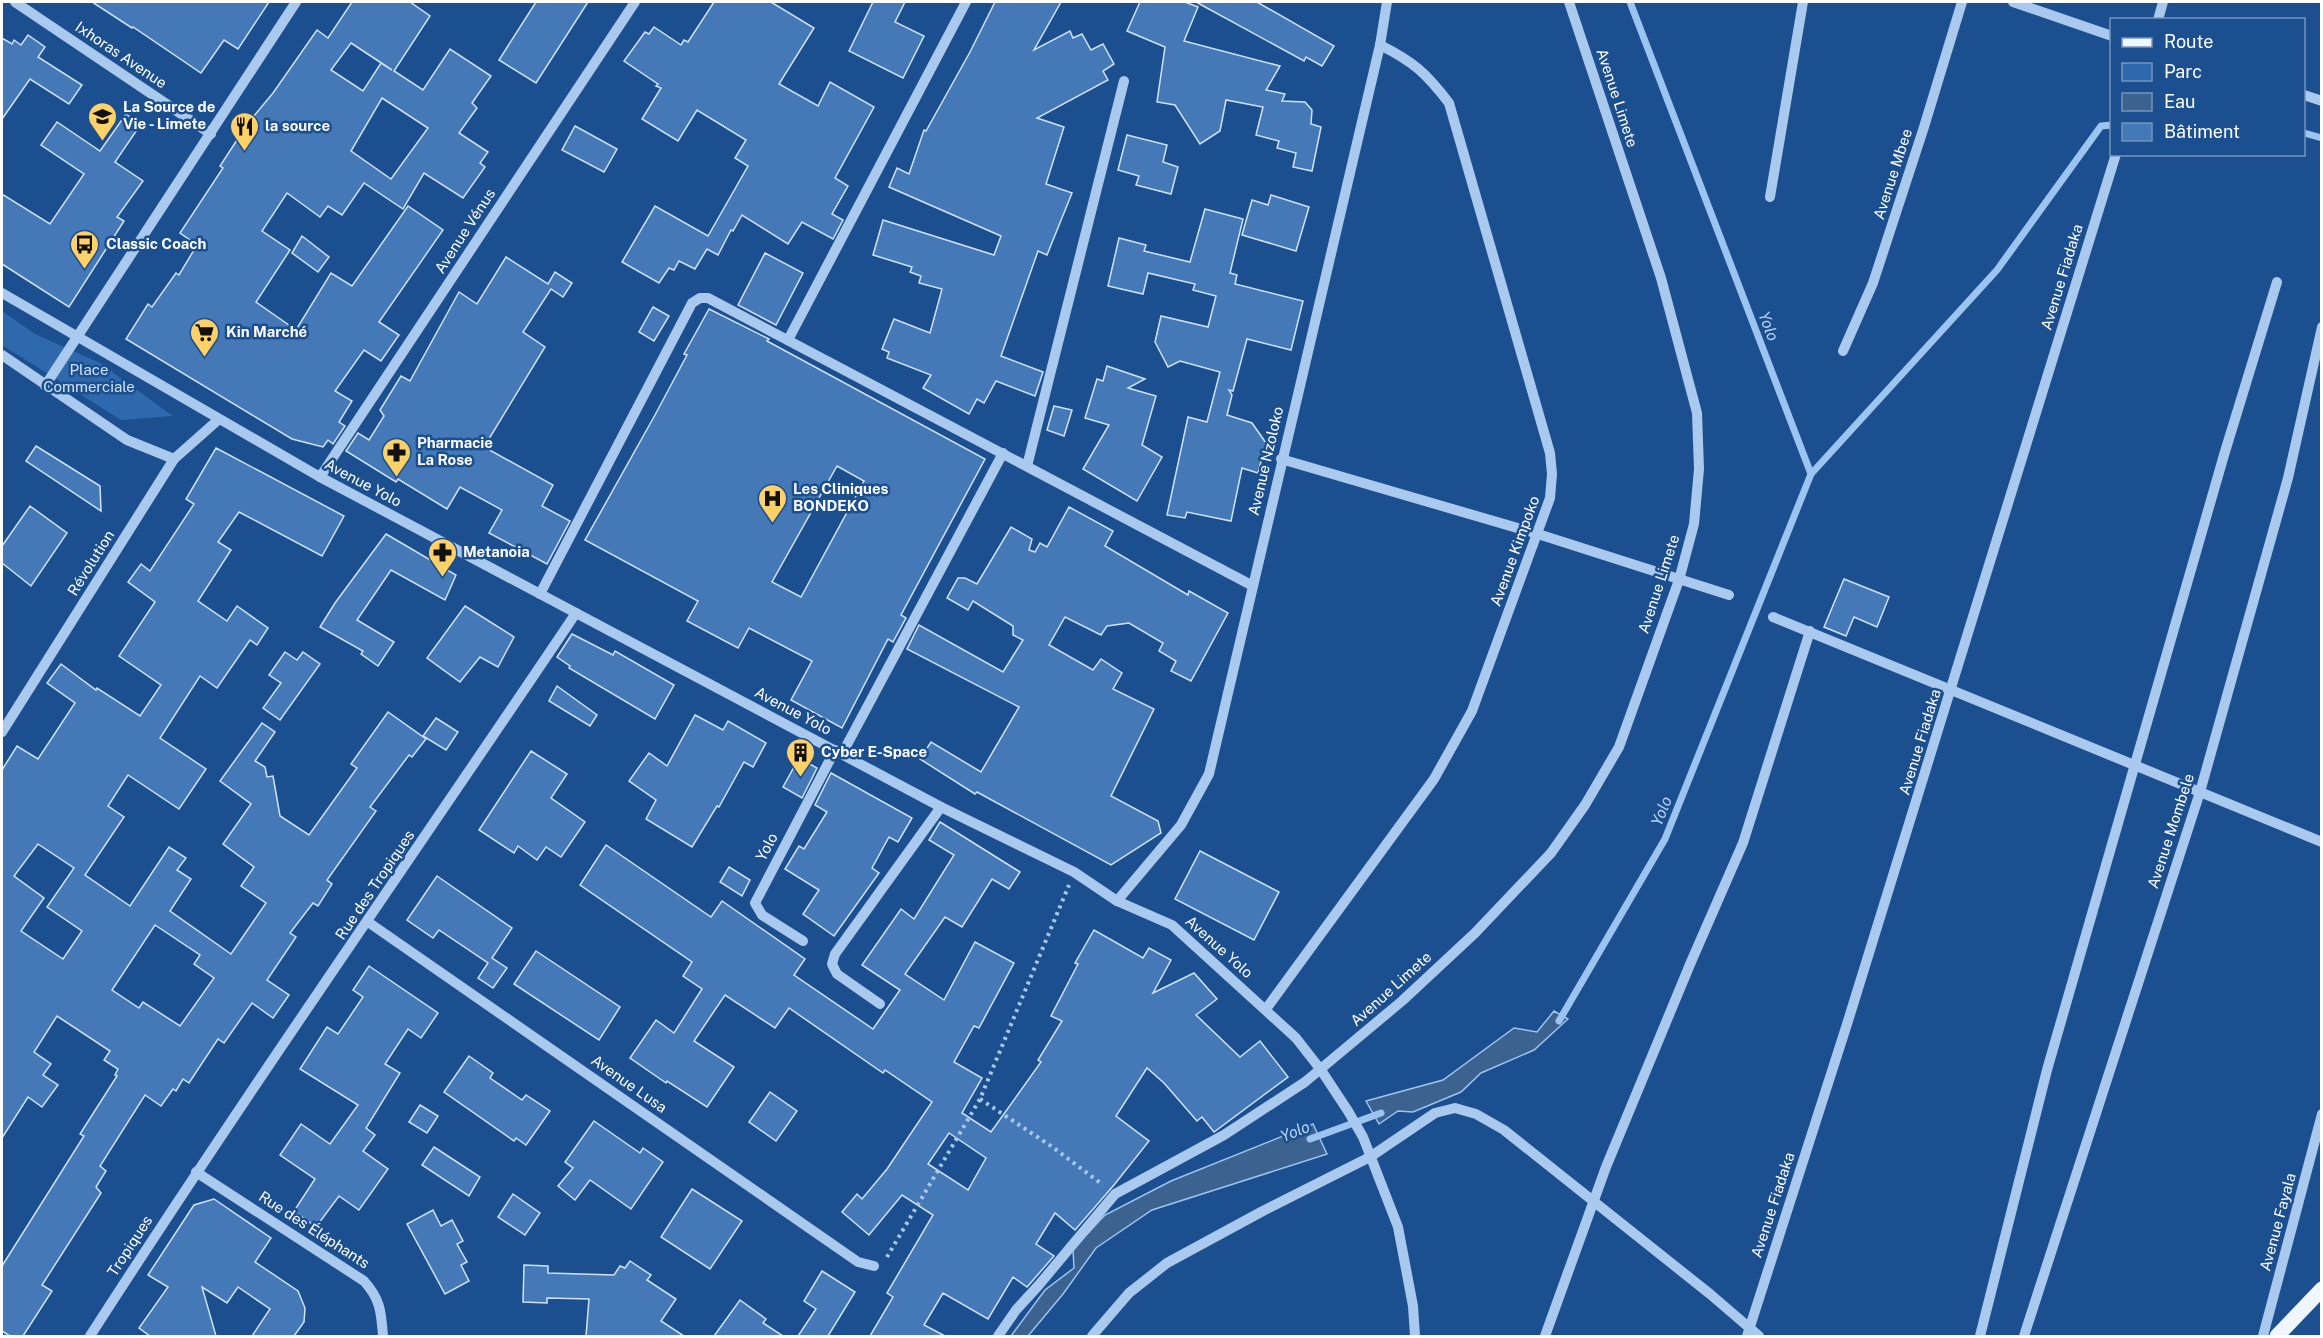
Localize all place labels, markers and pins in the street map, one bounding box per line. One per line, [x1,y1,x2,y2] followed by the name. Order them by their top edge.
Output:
[123,98,215,132] place label: La Source de Vie - Limete
[86,100,118,142] school or university icon: La Source de Vie - Limete
[228,110,260,152] restaurant icon: la source
[265,117,330,134] place label: la source
[69,228,101,270] bus stop icon: Classic Coach
[106,235,206,252] place label: Classic Coach
[189,316,221,358] supermarket icon: Kin Marché
[226,323,307,340] place label: Kin Marché
[417,434,493,468] place label: Pharmacie La Rose
[380,436,412,478] pharmacy icon: Pharmacie La Rose
[793,480,889,514] place label: Les Cliniques BONDEKO
[756,482,788,524] hospital icon: Les Cliniques BONDEKO
[426,536,458,578] pharmacy icon: Metanoia
[463,543,530,560] place label: Metanoia
[784,736,816,778] building icon: Cyber E-Space
[821,743,927,760] place label: Cyber E-Space

